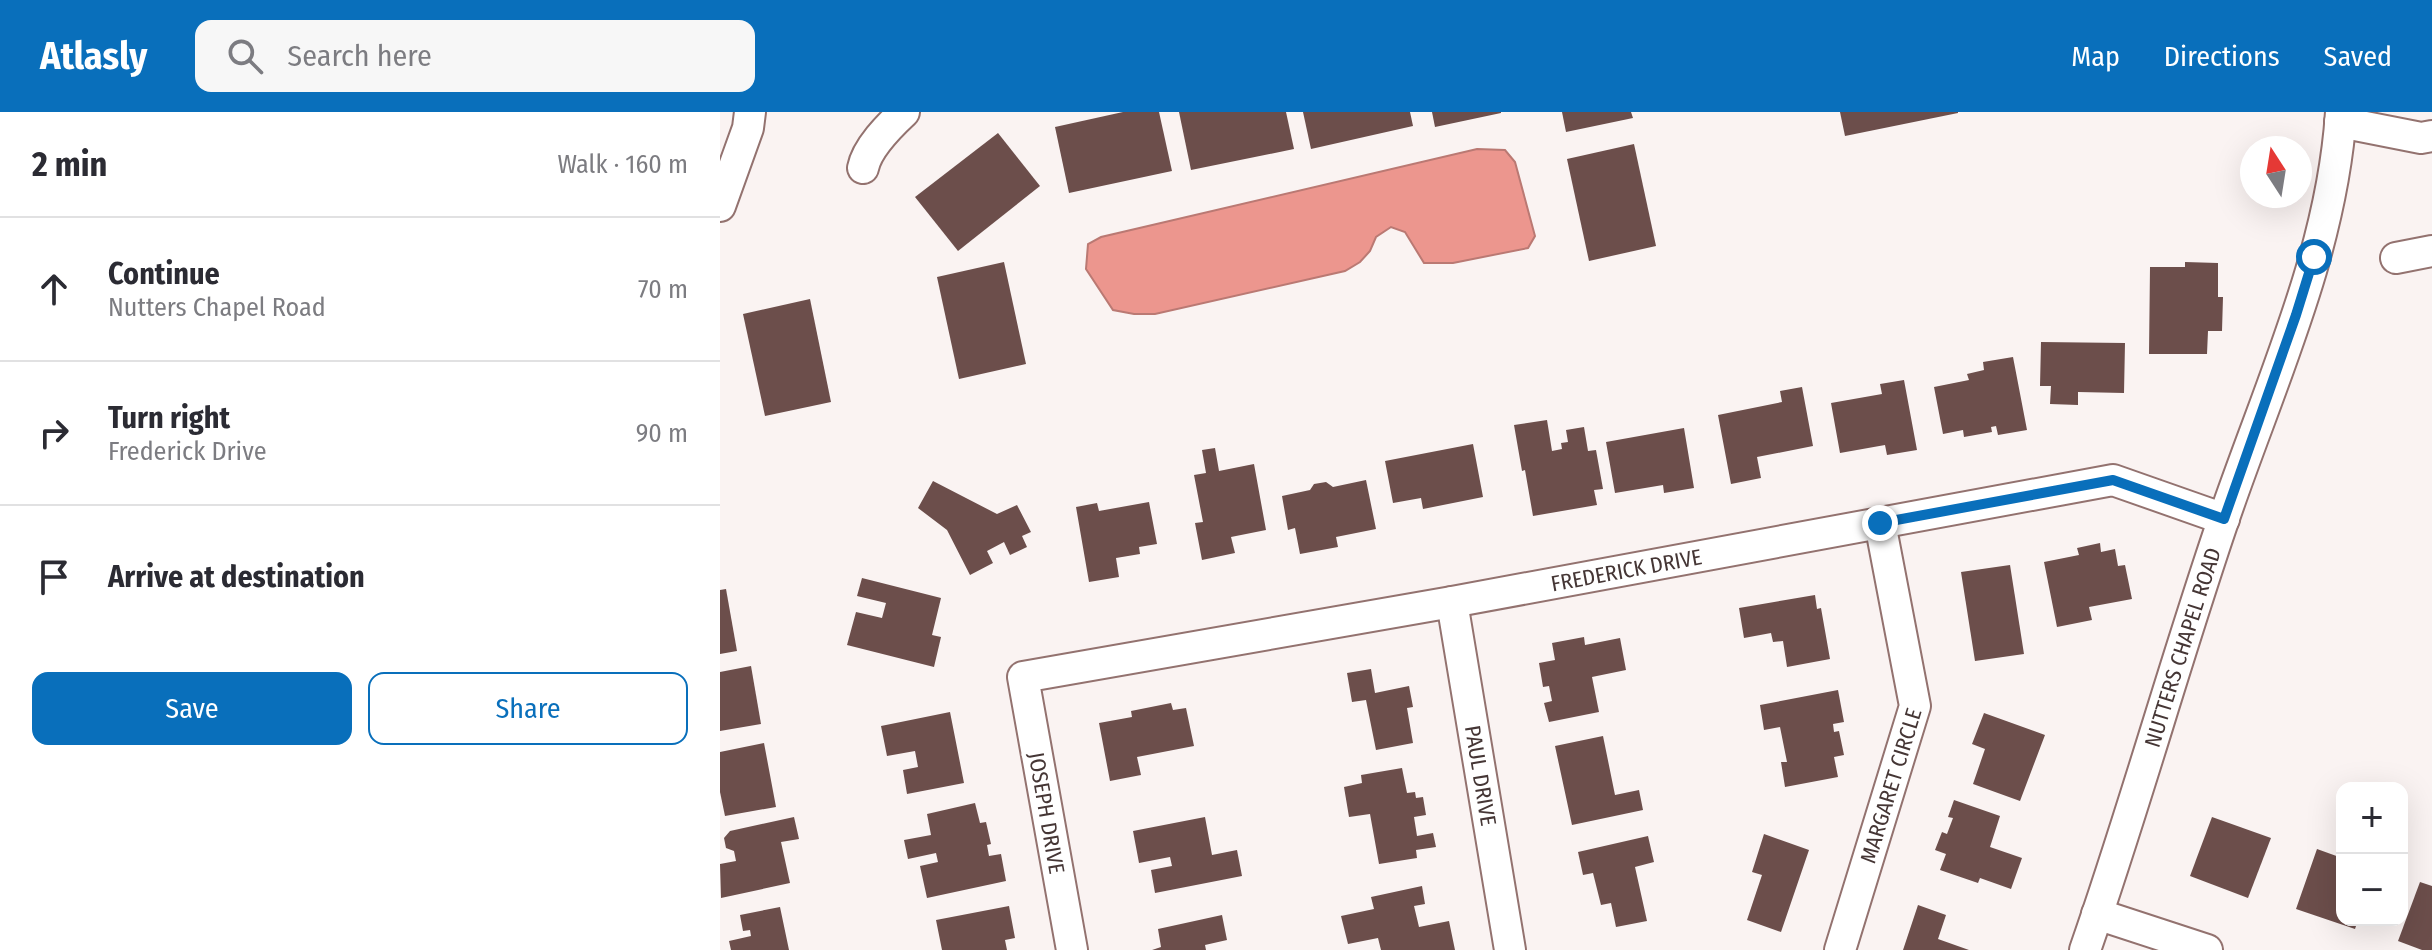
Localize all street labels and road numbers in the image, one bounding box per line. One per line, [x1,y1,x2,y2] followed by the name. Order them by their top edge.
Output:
[1549,543,1704,597] street label: FREDERICK DRIVE
[2139,544,2227,750] street label: NUTTERS CHAPEL ROAD
[1854,705,1928,867] street label: MARGARET CIRCLE
[1459,723,1502,828] street label: PAUL DRIVE
[1023,750,1070,876] street label: JOSEPH DRIVE

